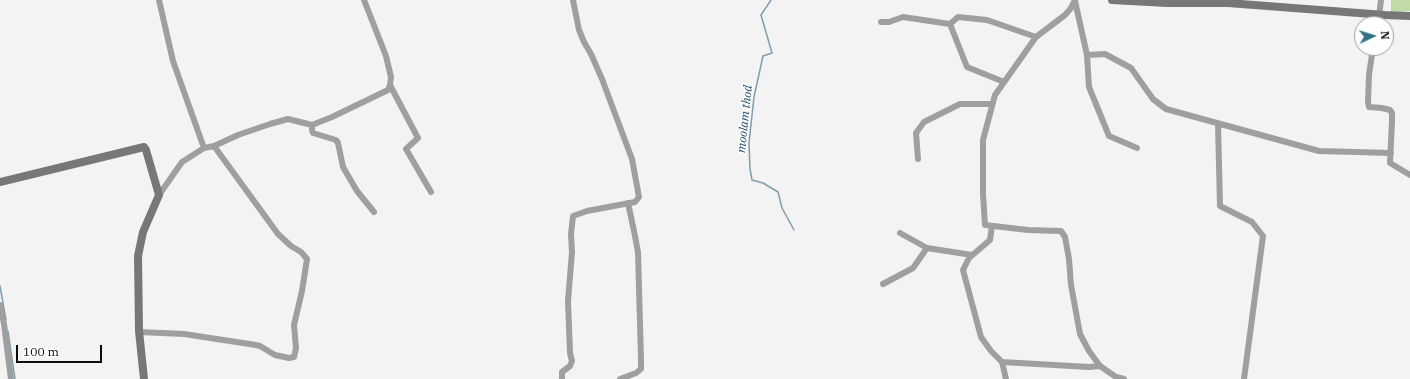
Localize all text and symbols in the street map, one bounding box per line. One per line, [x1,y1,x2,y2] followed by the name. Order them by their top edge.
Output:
[1354,16,1394,56] north arrow
[1378,30,1392,40] text: N
[734,84,756,154] water label: moolam thod
[18,337,104,363] scale bar
[23,344,59,359] text: 100 m

